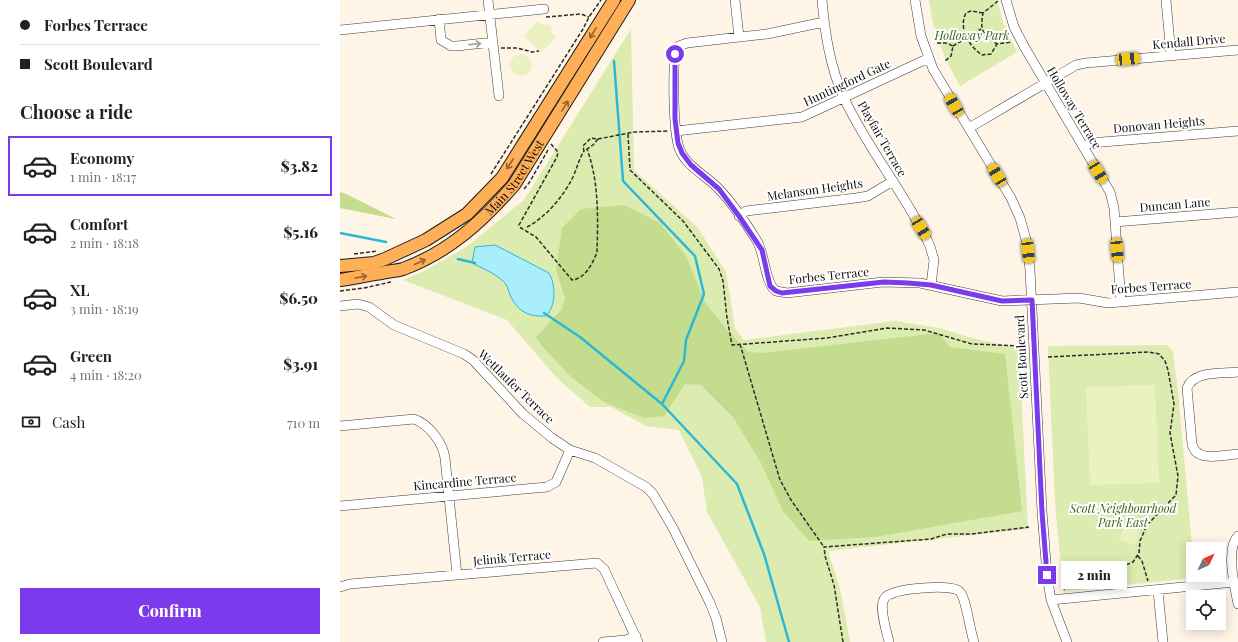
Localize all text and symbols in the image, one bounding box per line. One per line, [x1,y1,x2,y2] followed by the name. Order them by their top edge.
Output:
[44,15,148,35] text: Forbes Terrace
[589,27,597,39] one-way arrow
[934,27,1009,43] park label: Holloway Park
[1152,30,1226,52] street label: Kendall Drive
[468,40,481,48] one-way arrow
[666,45,684,63] route start
[1116,52,1140,66] car
[44,54,153,74] text: Scott Boulevard
[800,55,893,109] street label: Huntingford Gate
[1044,63,1106,152] street label: Holloway Terrace
[943,92,965,118] car
[855,98,911,179] street label: Playfair Terrace
[20,100,133,124] text: Choose a ride
[561,100,569,112] one-way arrow
[1112,112,1206,136] street label: Donovan Heights
[481,136,548,218] street label: Main Street West
[22,148,58,184] icon: car
[70,148,134,168] text: Economy
[281,156,318,176] text: $3.82
[506,158,514,170] one-way arrow
[1087,159,1109,185] car
[986,162,1008,188] car
[70,168,136,185] text: 1 min · 18:17
[766,174,864,204] street label: Melanson Heights
[1139,193,1211,215] street label: Duncan Lane
[22,214,58,250] icon: car
[70,214,128,234] text: Comfort
[910,215,932,241] car
[283,222,318,242] text: $5.16
[70,234,139,251] text: 2 min · 18:18
[1021,238,1035,264] car
[1110,238,1124,262] car
[413,257,425,265] one-way arrow
[788,263,870,287] street label: Forbes Terrace
[355,273,368,281] one-way arrow
[1110,275,1192,297] street label: Forbes Terrace
[22,280,58,316] icon: car
[70,280,90,300] text: XL
[280,288,318,308] text: $6.50
[70,300,139,317] text: 3 min · 18:19
[1011,315,1031,399] street label: Scott Boulevard
[475,345,558,427] street label: Wettlaufer Terrace
[22,346,58,382] icon: car
[70,346,112,366] text: Green
[283,354,318,374] text: $3.91
[70,366,142,383] text: 4 min · 18:20
[20,411,42,433] icon: cash
[52,412,85,432] text: Cash
[287,414,320,431] text: 710 m
[413,469,517,493] street label: Kincardine Terrace
[1069,500,1177,530] park label: Scott Neighbourhood Park East
[1186,542,1226,582] north arrow
[1186,542,1226,630] map controls
[471,546,552,568] street label: Jelinik Terrace
[1061,561,1127,589] callout: 2 min
[1038,566,1056,584] route end
[1077,566,1111,583] text: 2 min
[20,588,320,634] button: Confirm
[1186,590,1226,630] button: locate

